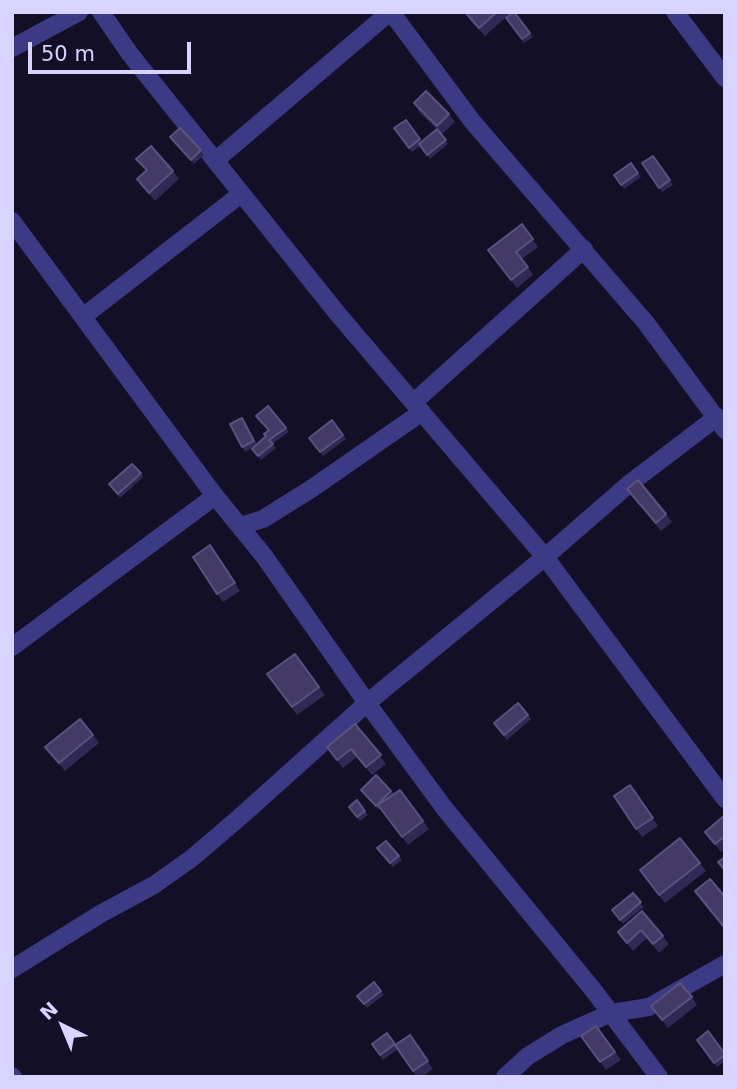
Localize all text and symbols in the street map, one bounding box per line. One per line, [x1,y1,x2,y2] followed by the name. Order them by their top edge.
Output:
[32,28,194,72] scale bar
[41,42,95,66] text: 50 m
[28,991,98,1061] north arrow
[35,997,62,1024] text: N

